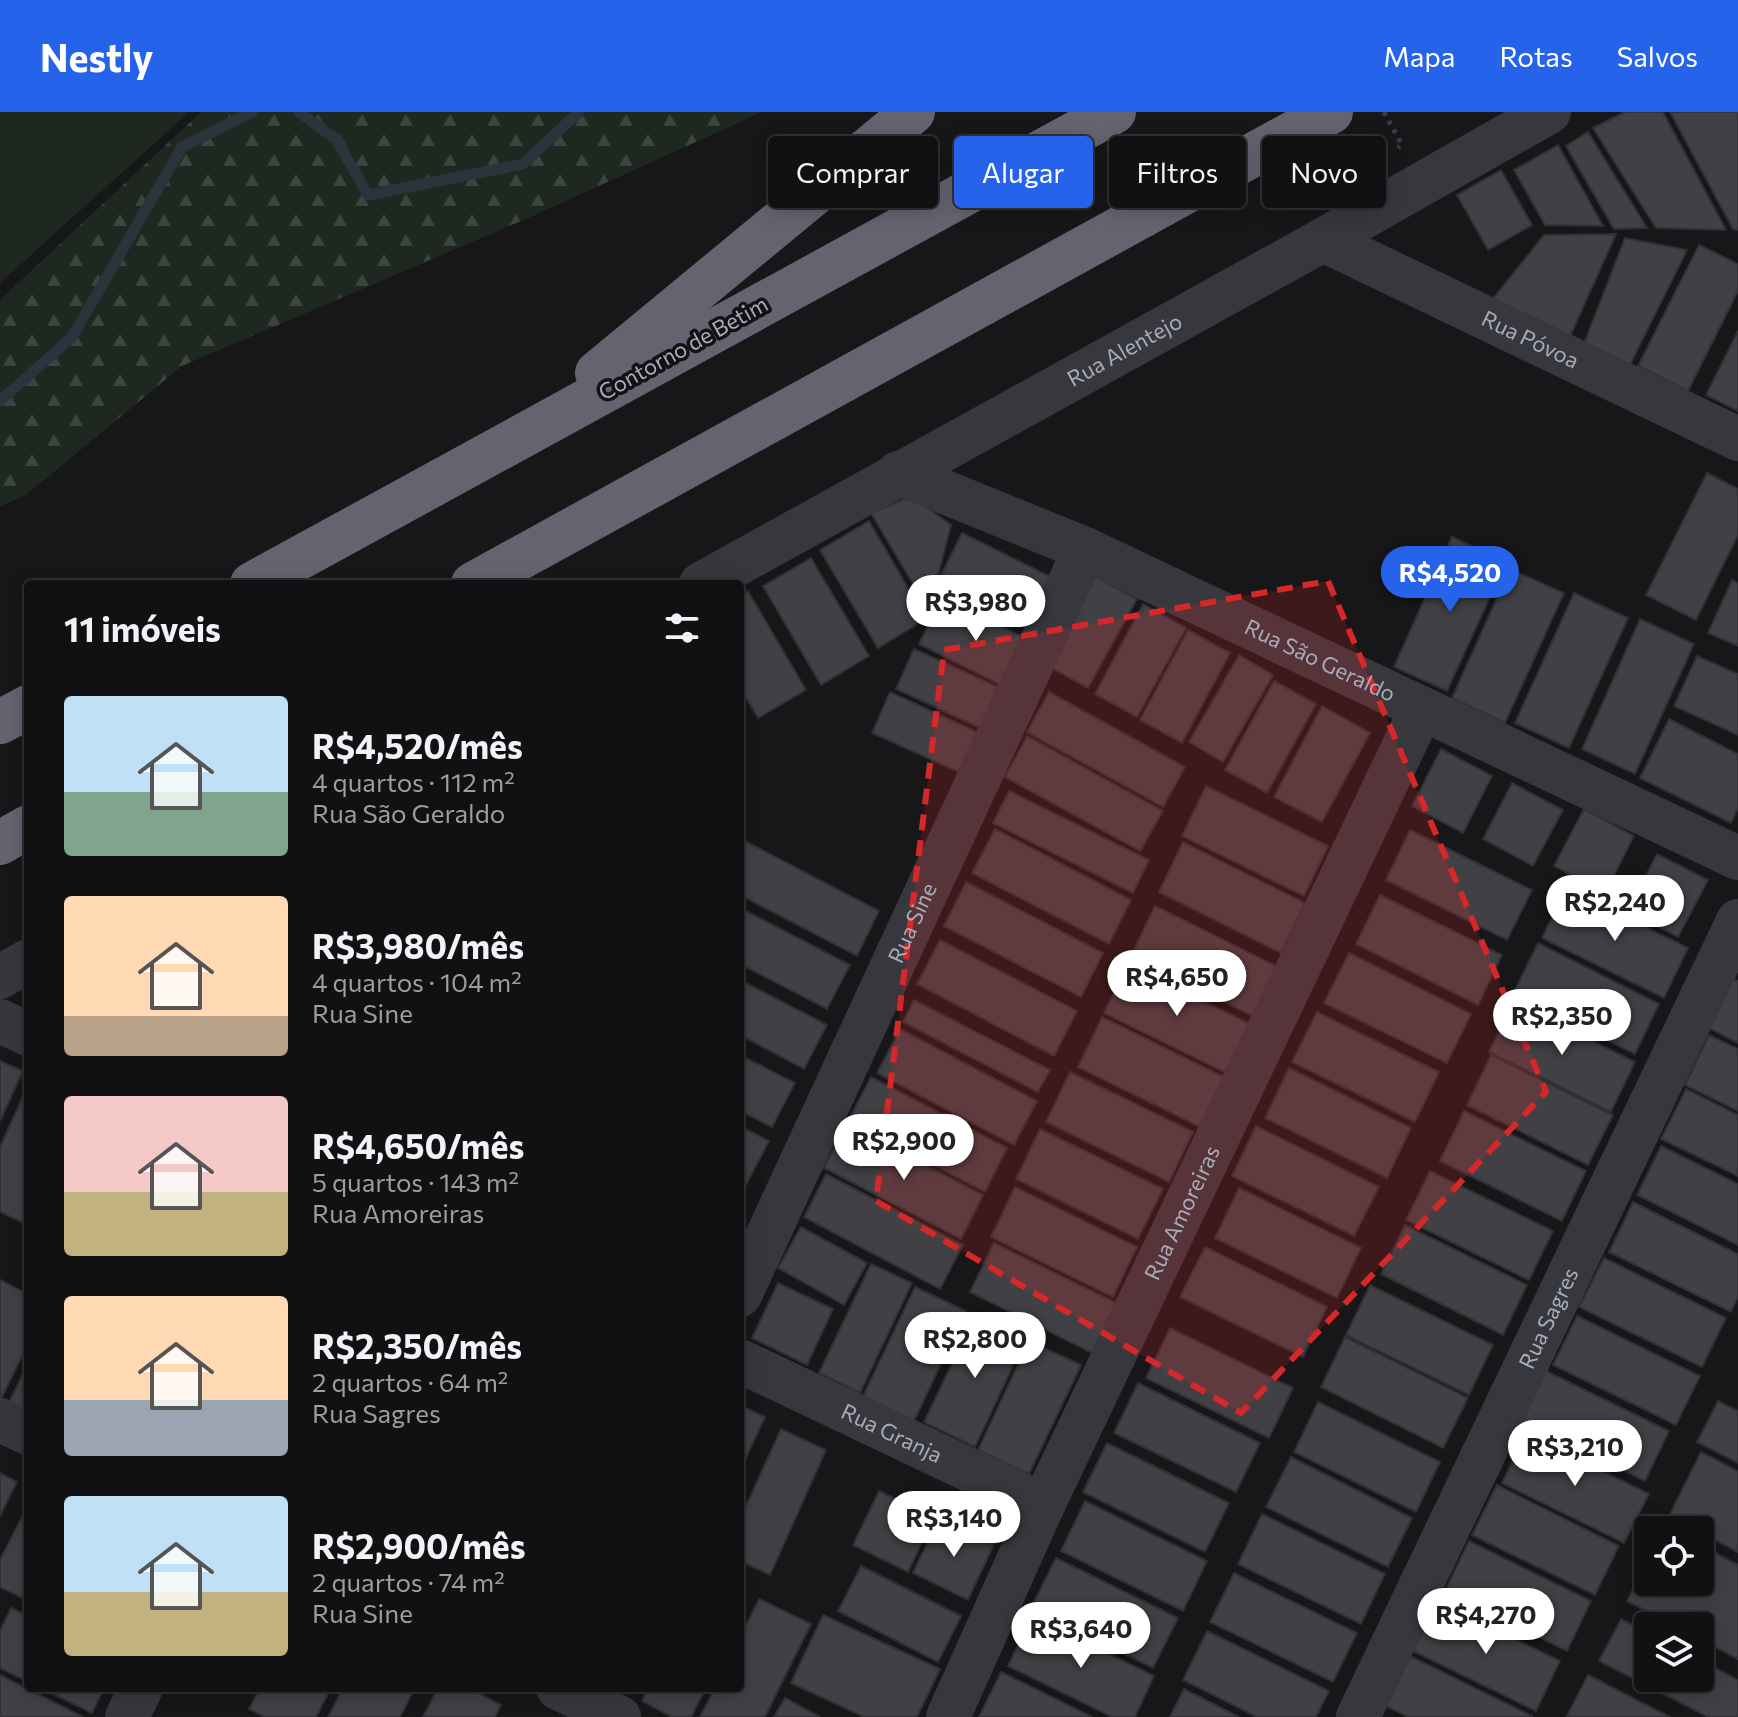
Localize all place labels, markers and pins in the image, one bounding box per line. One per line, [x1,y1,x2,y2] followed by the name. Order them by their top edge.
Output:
[1376,546,1524,614] pin: R$4,520
[902,575,1050,643] pin: R$3,980
[1541,875,1689,943] pin: R$2,240
[1103,950,1251,1018] pin: R$4,650
[1488,989,1636,1057] pin: R$2,350
[830,1114,978,1182] pin: R$2,900
[901,1312,1049,1380] pin: R$2,800
[1501,1420,1649,1488] pin: R$3,210
[880,1491,1028,1559] pin: R$3,140
[1412,1588,1560,1656] pin: R$4,270
[1007,1602,1155,1670] pin: R$3,640

